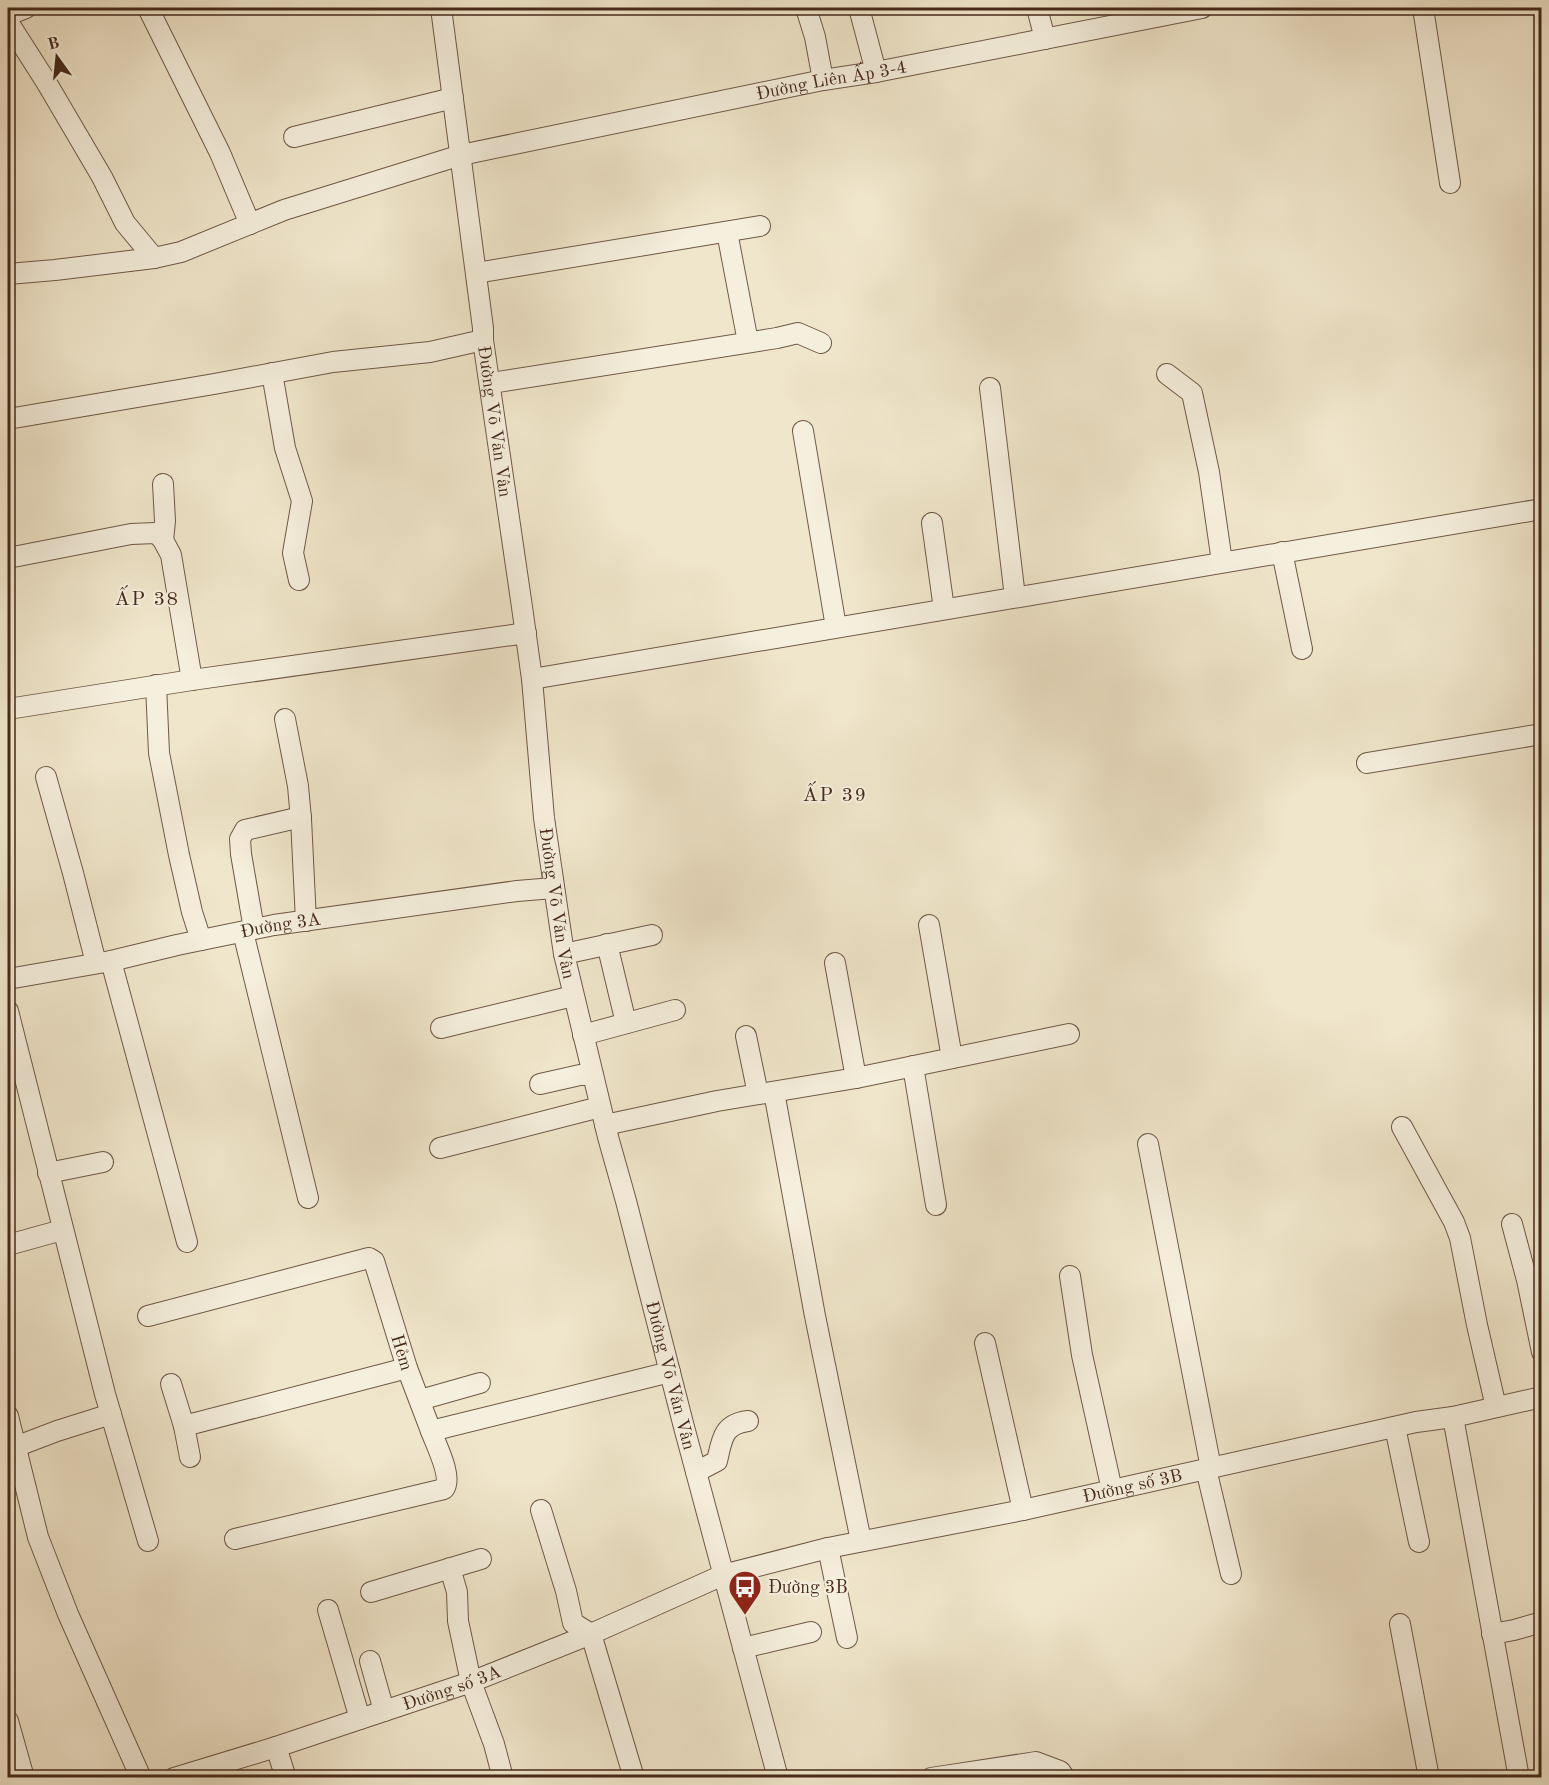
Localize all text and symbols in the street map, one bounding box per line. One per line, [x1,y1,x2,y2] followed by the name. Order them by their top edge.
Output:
[27,27,87,87] north arrow
[46,35,61,54] text: B
[755,58,908,104] street label: Đường Liên Ấp 3-4
[474,345,514,499] street label: Đường Võ Văn Vân
[114,585,180,610] district label: ẤP 38
[802,781,868,806] district label: ẤP 39
[536,826,578,981] street label: Đường Võ Văn Vân
[239,911,322,942] street label: Đường 3A
[642,1299,698,1452] street label: Đường Võ Văn Vân
[387,1333,415,1373] street label: Hẻm
[1081,1467,1184,1506] street label: Đường số 3B
[727,1569,763,1616] bus stop icon: Đường 3B
[768,1579,848,1597] place label: Đường 3B
[401,1663,504,1714] street label: Đường số 3A

